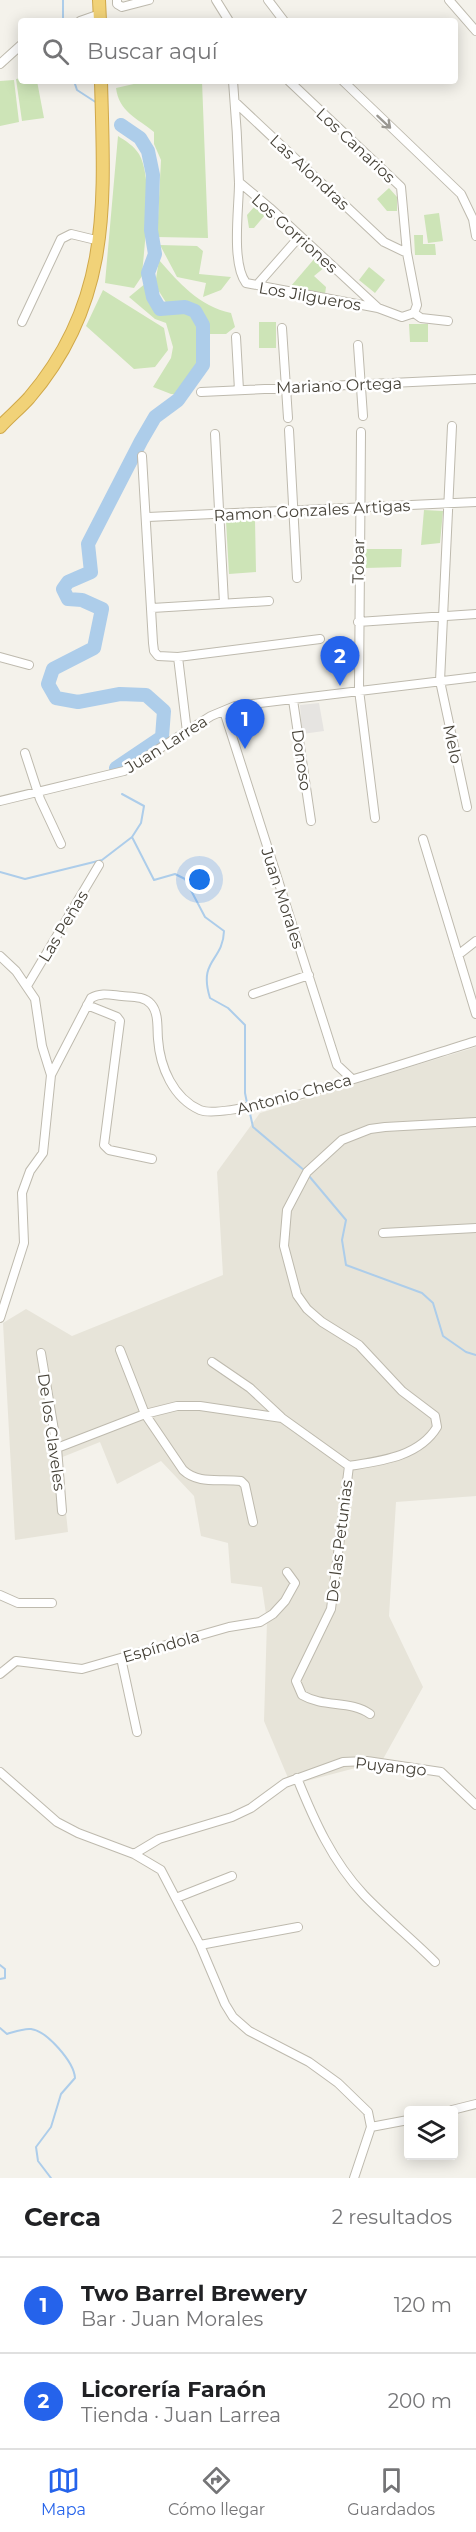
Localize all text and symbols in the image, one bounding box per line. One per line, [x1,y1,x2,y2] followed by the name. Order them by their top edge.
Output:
[18,18,458,84] search box
[39,35,72,68] icon: search
[87,38,218,65] text: Buscar aquí
[312,104,399,187] street label: Los Canarios
[376,115,391,129] one-way arrow
[266,131,353,214] street label: Las Alondras
[248,190,342,277] street label: Los Gorriones
[257,278,363,315] street label: Los Jilgueros
[276,374,402,397] street label: Mariano Ortega
[213,496,411,525] street label: Ramon Gonzales Artigas
[349,538,368,584] street label: Tobar
[320,636,360,686] pin: 2
[226,700,264,749] pin: 1
[121,712,211,778] street label: Juan Larrea
[439,723,466,765] street label: Melo
[288,728,315,792] street label: Donoso
[257,844,308,951] street label: Juan Morales
[185,865,214,894] your location
[35,887,92,965] street label: Las Peñas
[235,1070,354,1119] street label: Antonio Checa
[34,1372,69,1492] street label: De los Claveles
[323,1478,356,1603] street label: De las Petunias
[121,1626,202,1666] street label: Espíndola
[354,1753,428,1780] street label: Puyango
[404,2106,458,2160] map controls
[404,2106,458,2160] button: layers
[24,2201,101,2233] text: Cerca
[332,2205,452,2229] text: 2 resultados
[81,2280,307,2307] text: Two Barrel Brewery
[40,2293,47,2317] text: 1
[394,2293,452,2317] text: 120 m
[81,2307,263,2331] text: Bar · Juan Morales
[81,2376,266,2403] text: Licorería Faraón
[38,2389,49,2413] text: 2
[388,2389,452,2413] text: 200 m
[81,2403,281,2427] text: Tienda · Juan Larrea
[41,2464,86,2519] tab: Mapa
[168,2464,265,2519] tab: Cómo llegar
[347,2464,435,2519] tab: Guardados

